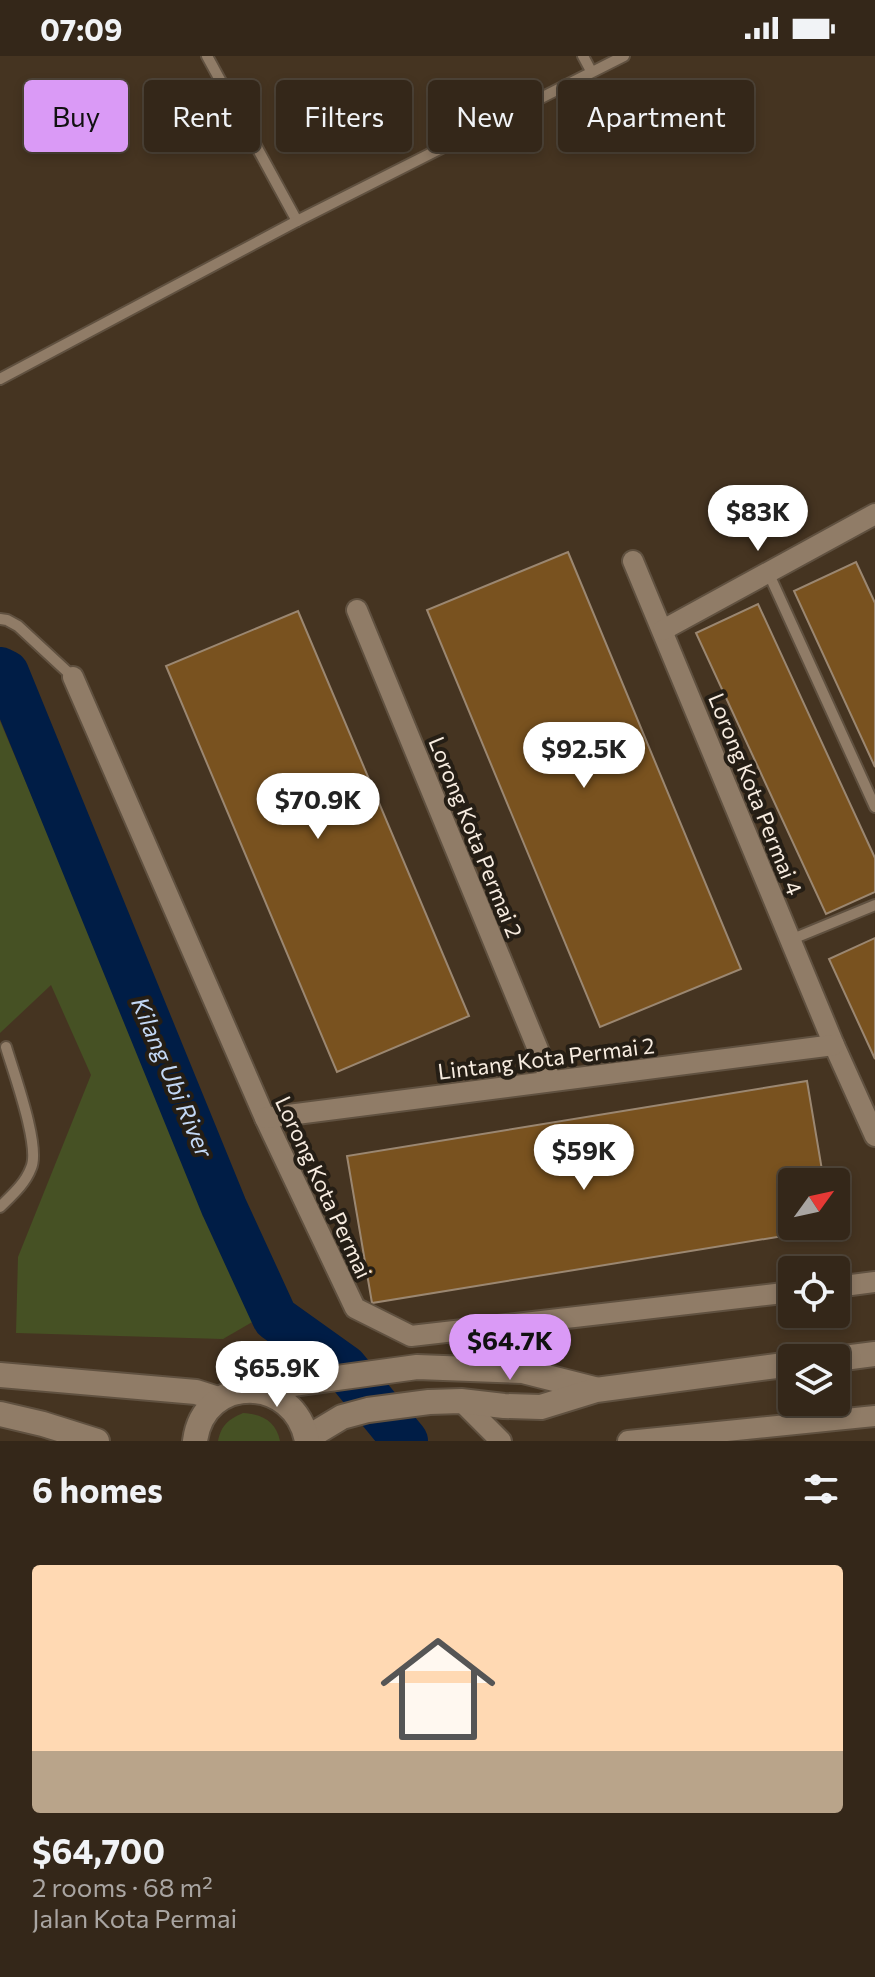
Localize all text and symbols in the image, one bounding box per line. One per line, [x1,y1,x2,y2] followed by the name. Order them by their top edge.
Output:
[40,10,123,47] text: 07:09
[24,80,128,152] chip: Buy
[144,80,260,152] chip: Rent
[276,80,412,152] chip: Filters
[428,80,542,152] chip: New
[558,80,754,152] chip: Apartment
[711,485,805,553] pin: $83K
[726,495,790,526] text: $83K
[703,689,809,899] street label: Lorong Kota Permai 4
[519,722,649,790] pin: $92.5K
[541,732,627,763] text: $92.5K
[423,733,529,941] street label: Lorong Kota Permai 2
[253,773,383,841] pin: $70.9K
[275,783,361,814] text: $70.9K
[126,992,220,1163] water label: Kilang Ubi River
[436,1031,656,1085] street label: Lintang Kota Permai 2
[270,1092,378,1282] street label: Lorong Kota Permai
[537,1124,631,1192] pin: $59K
[552,1134,616,1165] text: $59K
[778,1168,850,1240] north arrow
[778,1168,850,1416] map controls
[778,1256,850,1328] button: locate
[445,1314,575,1382] pin: $64.7K
[467,1324,553,1355] text: $64.7K
[212,1341,342,1409] pin: $65.9K
[778,1344,850,1416] button: layers
[234,1351,320,1382] text: $65.9K
[799,1467,843,1511] icon: filters
[32,1468,163,1510] text: 6 homes
[366,1617,510,1761] icon: home
[32,1829,165,1871] text: $64,700
[32,1871,213,1902] text: 2 rooms · 68 m²
[32,1902,237,1933] text: Jalan Kota Permai

